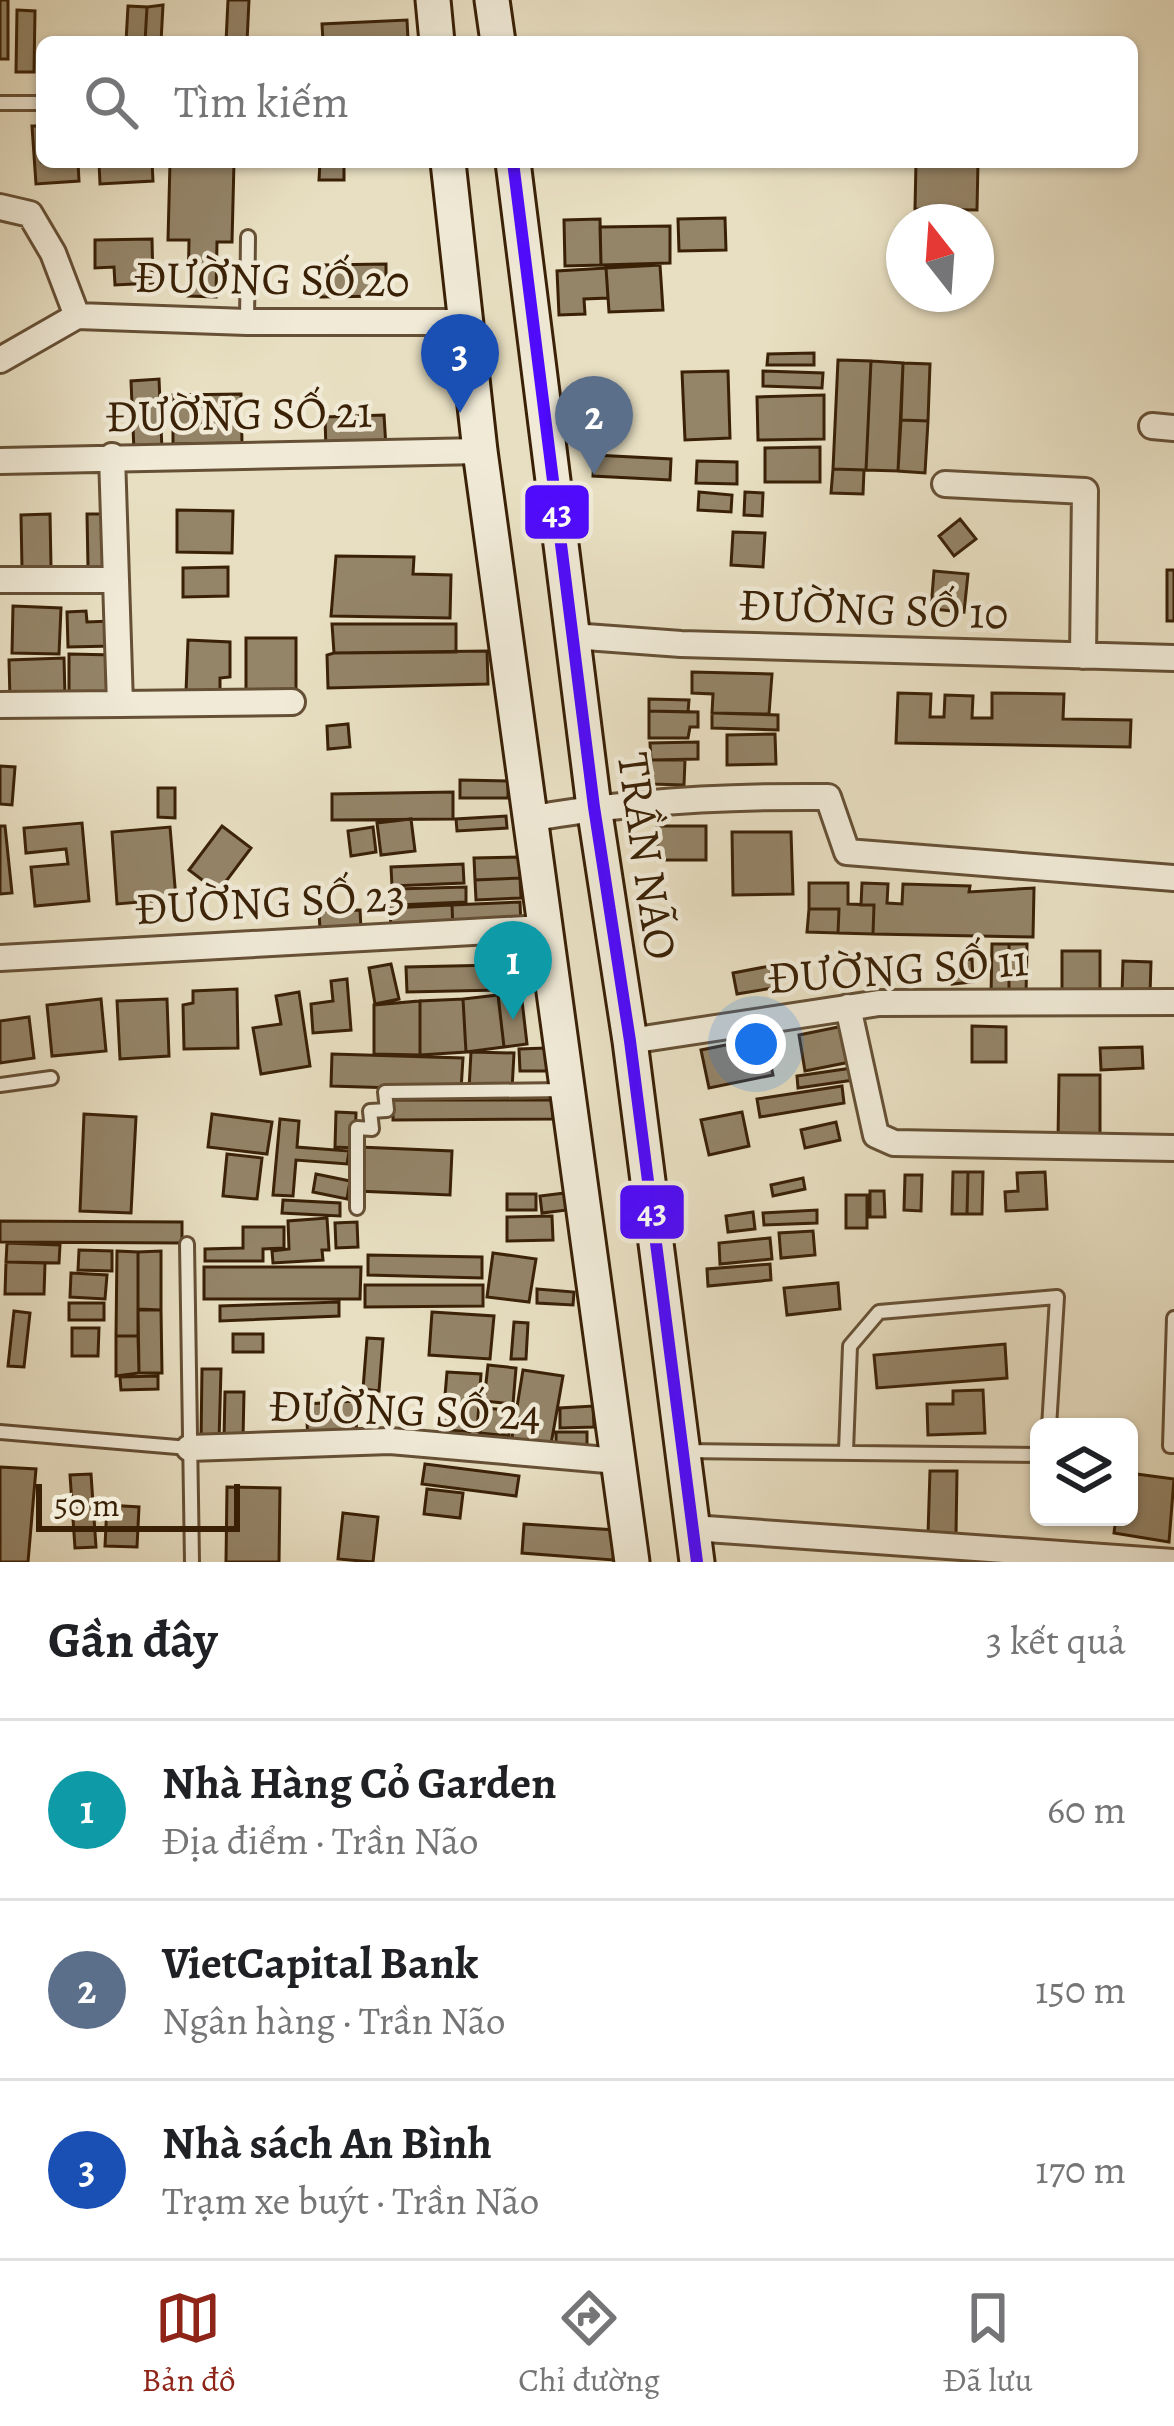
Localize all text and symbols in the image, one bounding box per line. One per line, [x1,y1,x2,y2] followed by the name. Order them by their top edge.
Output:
[36,36,1138,168] search box
[78,69,144,135] icon: search
[174,71,349,133] text: Tìm kiếm
[886,204,994,312] north arrow
[134,246,410,312] street label: ĐƯỜNG SỐ 20
[421,314,499,413] pin: 3
[555,376,633,475] pin: 2
[105,381,373,447] street label: ĐƯỜNG SỐ 21
[523,483,591,541] line badge: 43
[542,490,572,535] text: 43
[738,573,1010,645] street label: ĐƯỜNG SỐ 10
[602,749,692,964] street label: TRẦN NÃO
[134,864,407,940] street label: ĐƯỜNG SỐ 23
[474,921,552,1020] pin: 1
[766,929,1030,1009] street label: ĐƯỜNG SỐ 11
[726,1014,786,1074] your location
[618,1183,686,1241] line badge: 43
[637,1189,667,1234] text: 43
[268,1374,542,1446] street label: ĐƯỜNG SỐ 24
[1030,1418,1138,1526] map controls
[1030,1418,1138,1526] button: layers
[36,1478,240,1531] scale bar
[54,1482,120,1527] text: 50 m
[48,1605,218,1675] text: Gần đây
[986,1614,1126,1667] text: 3 kết quả
[162,1752,556,1814] text: Nhà Hàng Cỏ Garden
[80,1783,94,1836] text: 1
[1047,1783,1126,1836] text: 60 m
[162,1814,479,1867] text: Địa điểm · Trần Não
[162,1932,478,1994] text: VietCapital Bank
[78,1963,96,2016] text: 2
[1035,1963,1126,2016] text: 150 m
[162,1994,505,2047] text: Ngân hàng · Trần Não
[162,2112,492,2174] text: Nhà sách An Bình
[79,2143,95,2196] text: 3
[1035,2143,1126,2196] text: 170 m
[162,2174,539,2227] text: Trạm xe buýt · Trần Não
[141,2285,235,2402] tab: Bản đồ
[518,2285,660,2402] tab: Chỉ đường
[943,2285,1033,2402] tab: Đã lưu

